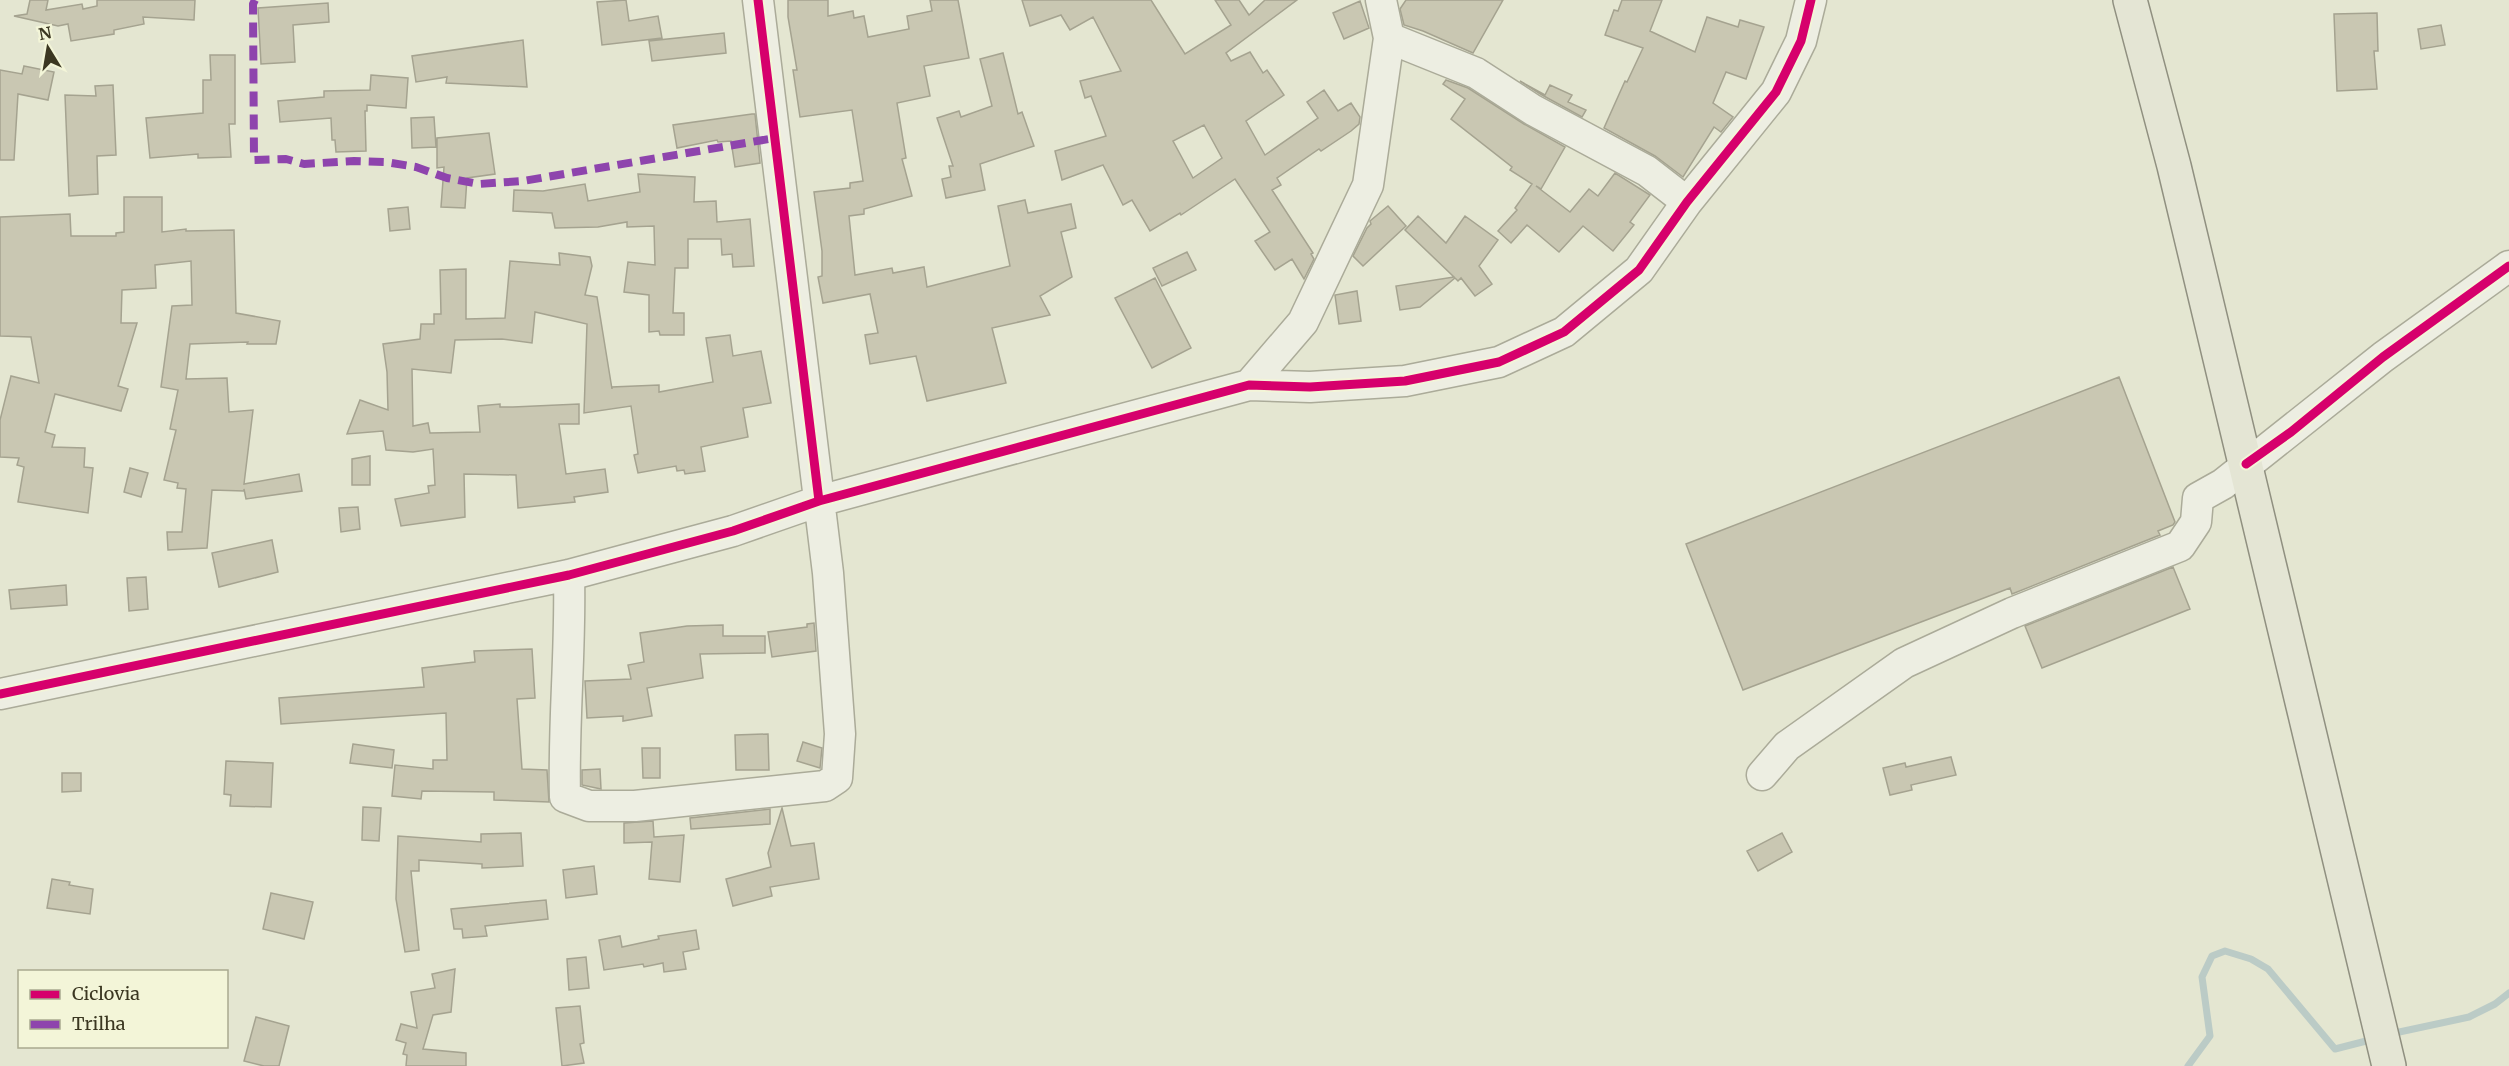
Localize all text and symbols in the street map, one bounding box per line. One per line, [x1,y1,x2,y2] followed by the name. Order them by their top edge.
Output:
[18,18,78,78] north arrow
[37,22,54,44] text: N
[18,970,228,1048] legend
[72,982,140,1005] text: Ciclovia
[72,1012,126,1035] text: Trilha

